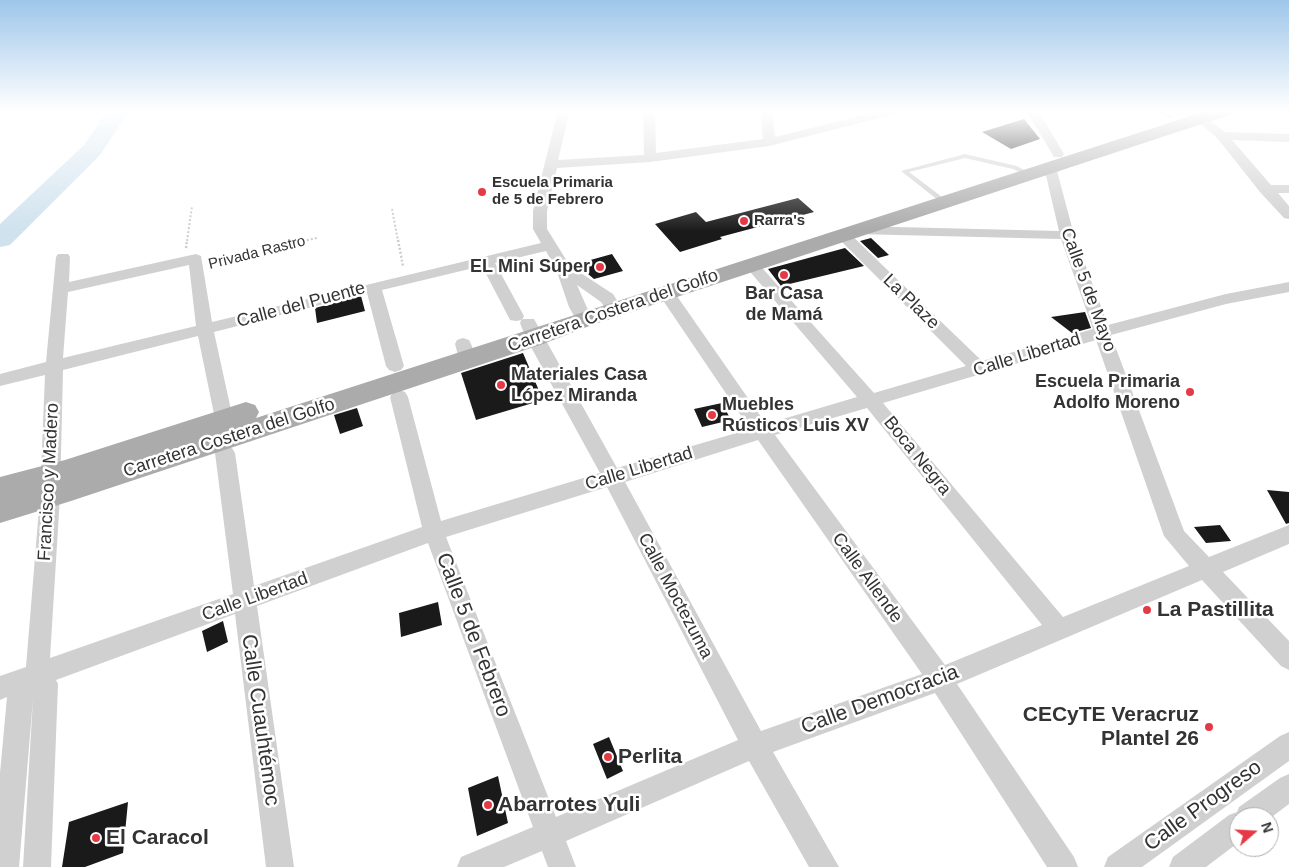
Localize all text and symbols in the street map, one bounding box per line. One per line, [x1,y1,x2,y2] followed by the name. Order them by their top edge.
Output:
[492,174,613,209] place label: Escuela Primaria de 5 de Febrero
[476,186,488,198] marker: Escuela Primaria de 5 de Febrero
[754,212,805,230] place label: Rarra's
[738,215,750,227] marker: Rarra's
[1056,225,1120,355] street label: Calle 5 de Mayo
[207,232,307,274] street label: Privada Rastro
[470,256,590,278] place label: EL Mini Súper
[594,261,606,273] marker: EL Mini Súper
[505,265,721,357] street label: Carretera Costera del Golfo
[778,269,790,281] marker: Bar Casa de Mamá
[878,270,944,334] street label: La Plaze
[234,277,368,333] street label: Calle del Puente
[745,283,823,326] place label: Bar Casa de Mamá
[971,328,1083,382] street label: Calle Libertad
[511,364,647,406] place label: Materiales Casa López Miranda
[1035,371,1180,414] place label: Escuela Primaria Adolfo Moreno
[495,379,507,391] marker: Materiales Casa López Miranda
[1184,386,1196,398] marker: Escuela Primaria Adolfo Moreno
[121,394,337,482] street label: Carretera Costera del Golfo
[722,394,869,436] place label: Muebles Rústicos Luis XV
[34,403,64,561] street label: Francisco y Madero
[706,409,718,421] marker: Muebles Rústicos Luis XV
[879,412,955,500] street label: Boca Negra
[583,442,695,496] street label: Calle Libertad
[827,529,907,627] street label: Calle Allende
[633,530,717,662] street label: Calle Moctezuma
[430,549,516,721] street label: Calle 5 de Febrero
[199,568,311,626] street label: Calle Libertad
[1157,597,1274,623] place label: La Pastillita
[1141,604,1153,616] marker: La Pastillita
[236,633,284,807] street label: Calle Cuauhtémoc
[798,660,962,740] street label: Calle Democracia
[1023,702,1199,752] place label: CECyTE Veracruz Plantel 26
[1203,721,1215,733] marker: CECyTE Veracruz Plantel 26
[618,744,682,770] place label: Perlita
[602,751,614,763] marker: Perlita
[1139,755,1267,857] street label: Calle Progreso
[498,792,640,818] place label: Abarrotes Yuli
[482,799,494,811] marker: Abarrotes Yuli
[1229,807,1279,857] north arrow
[1258,820,1276,835] text: N
[106,825,209,851] place label: El Caracol
[90,832,102,844] marker: El Caracol

